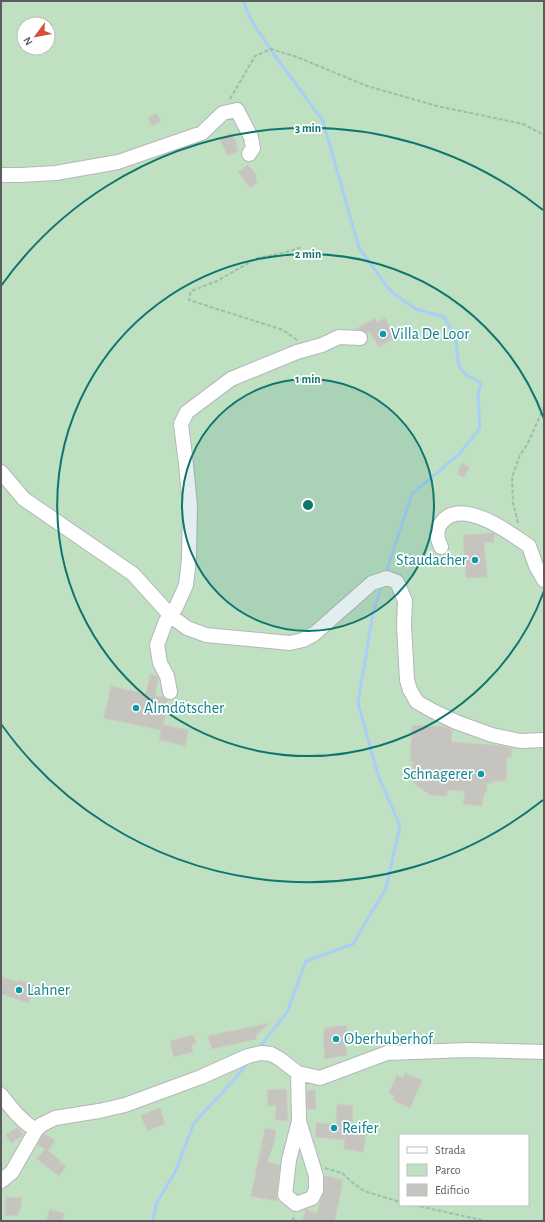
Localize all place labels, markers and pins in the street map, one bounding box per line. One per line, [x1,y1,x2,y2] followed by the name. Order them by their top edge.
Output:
[391,326,470,342] place label: Villa De Loor
[378,329,388,339] marker: Villa De Loor
[301,498,315,512] centre of rings
[396,552,468,568] place label: Staudacher
[470,555,480,565] marker: Staudacher
[144,700,225,716] place label: Almdötscher
[131,703,141,713] marker: Almdötscher
[403,766,474,782] place label: Schnagerer
[476,769,486,779] marker: Schnagerer
[27,982,71,998] place label: Lahner
[14,985,24,995] marker: Lahner
[344,1031,434,1047] place label: Oberhuberhof
[331,1034,341,1044] marker: Oberhuberhof
[342,1120,379,1136] place label: Reifer
[329,1123,339,1133] marker: Reifer

